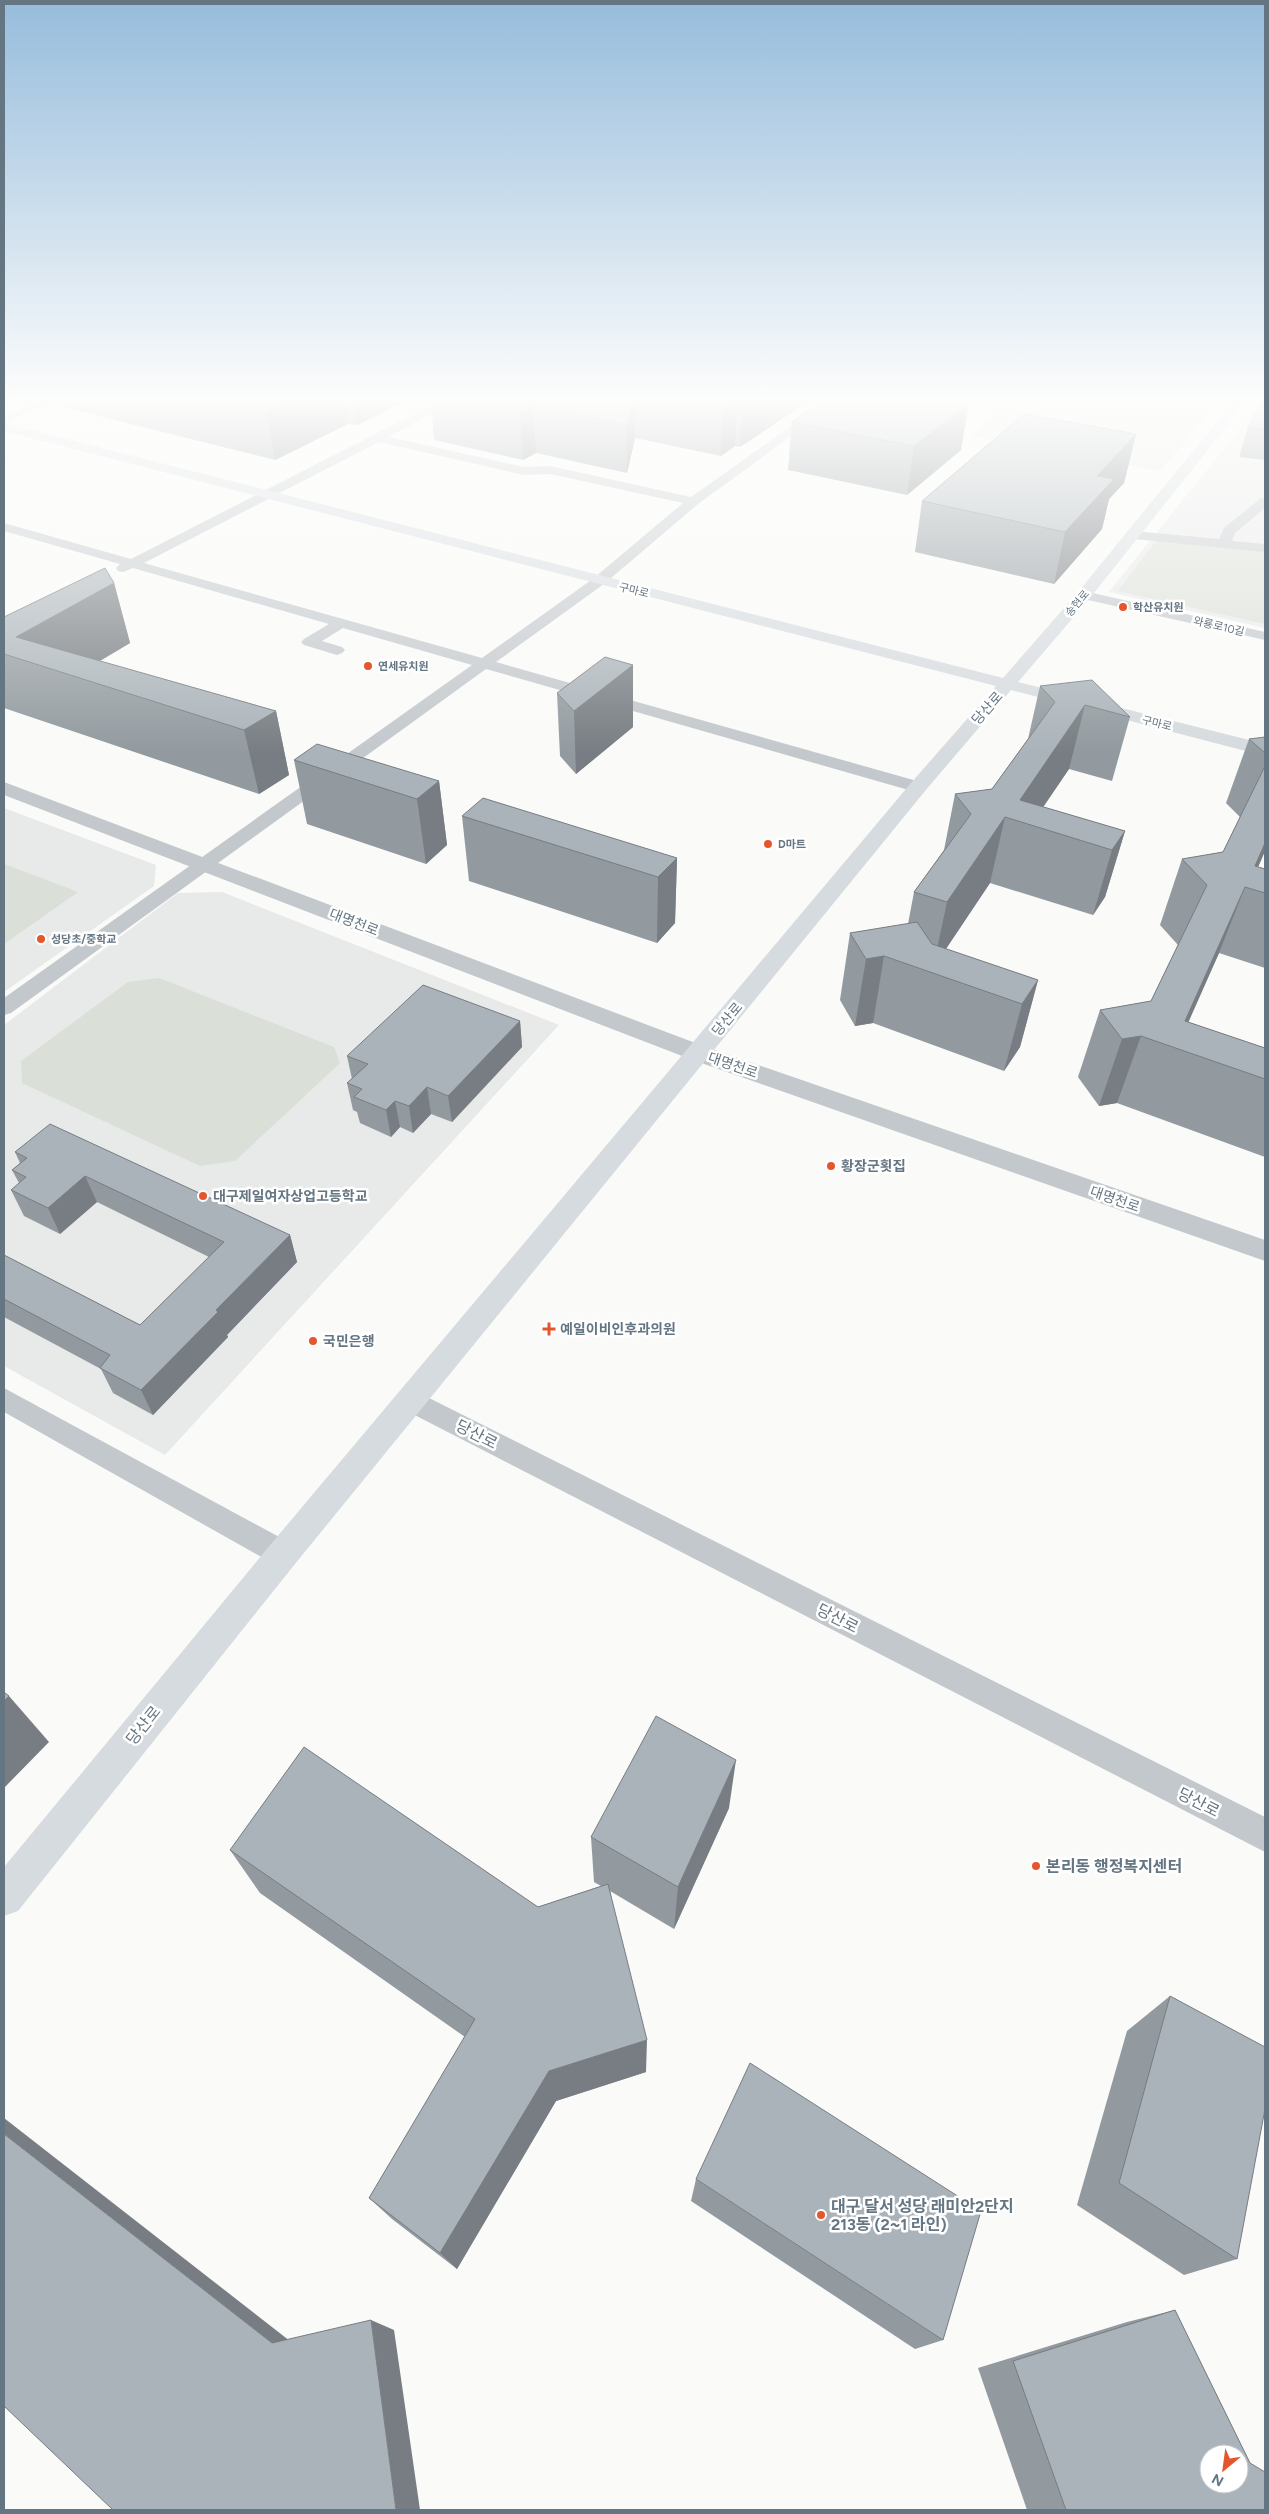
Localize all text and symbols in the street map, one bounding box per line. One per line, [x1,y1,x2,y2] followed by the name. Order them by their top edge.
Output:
[618,581,650,600] street label: 구마로
[1063,588,1092,619] street label: 송현로
[1117,601,1129,613] marker: 학산유치원
[1133,601,1184,614] place label: 학산유치원
[1192,614,1246,639] street label: 와룡로10길
[362,660,374,672] marker: 연세유치원
[378,660,429,673] place label: 연세유치원
[968,688,1007,728] street label: 당산로
[1141,714,1173,733] street label: 구마로
[762,838,774,850] marker: D마트
[778,838,806,851] place label: D마트
[327,905,381,940] street label: 대명천로
[35,933,47,945] marker: 성당초/중학교
[51,933,116,946] place label: 성당초/중학교
[708,999,746,1040] street label: 당산로
[706,1049,760,1082] street label: 대명천로
[841,1158,905,1175] place label: 황장군횟집
[825,1160,837,1172] marker: 황장군횟집
[1088,1183,1142,1216] street label: 대명천로
[213,1188,368,1205] place label: 대구제일여자상업고등학교
[197,1190,209,1202] marker: 대구제일여자상업고등학교
[560,1321,676,1338] place label: 예일이비인후과의원
[542,1322,556,1336] marker: 예일이비인후과의원
[323,1333,375,1350] place label: 국민은행
[307,1335,319,1347] marker: 국민은행
[453,1416,501,1453] street label: 당산로
[814,1600,862,1637] street label: 당산로
[122,1702,165,1748] street label: 당산로
[1175,1784,1223,1821] street label: 당산로
[1046,1857,1182,1876] place label: 본리동 행정복지센터
[1030,1860,1042,1872] marker: 본리동 행정복지센터
[831,2197,1014,2234] place label: 대구 달서 성당 래미안2단지 213동 (2~1 라인)
[815,2209,827,2221] marker: 대구 달서 성당 래미안2단지 213동 (2~1 라인)
[1199,2444,1249,2494] north arrow
[1209,2470,1227,2490] text: N

